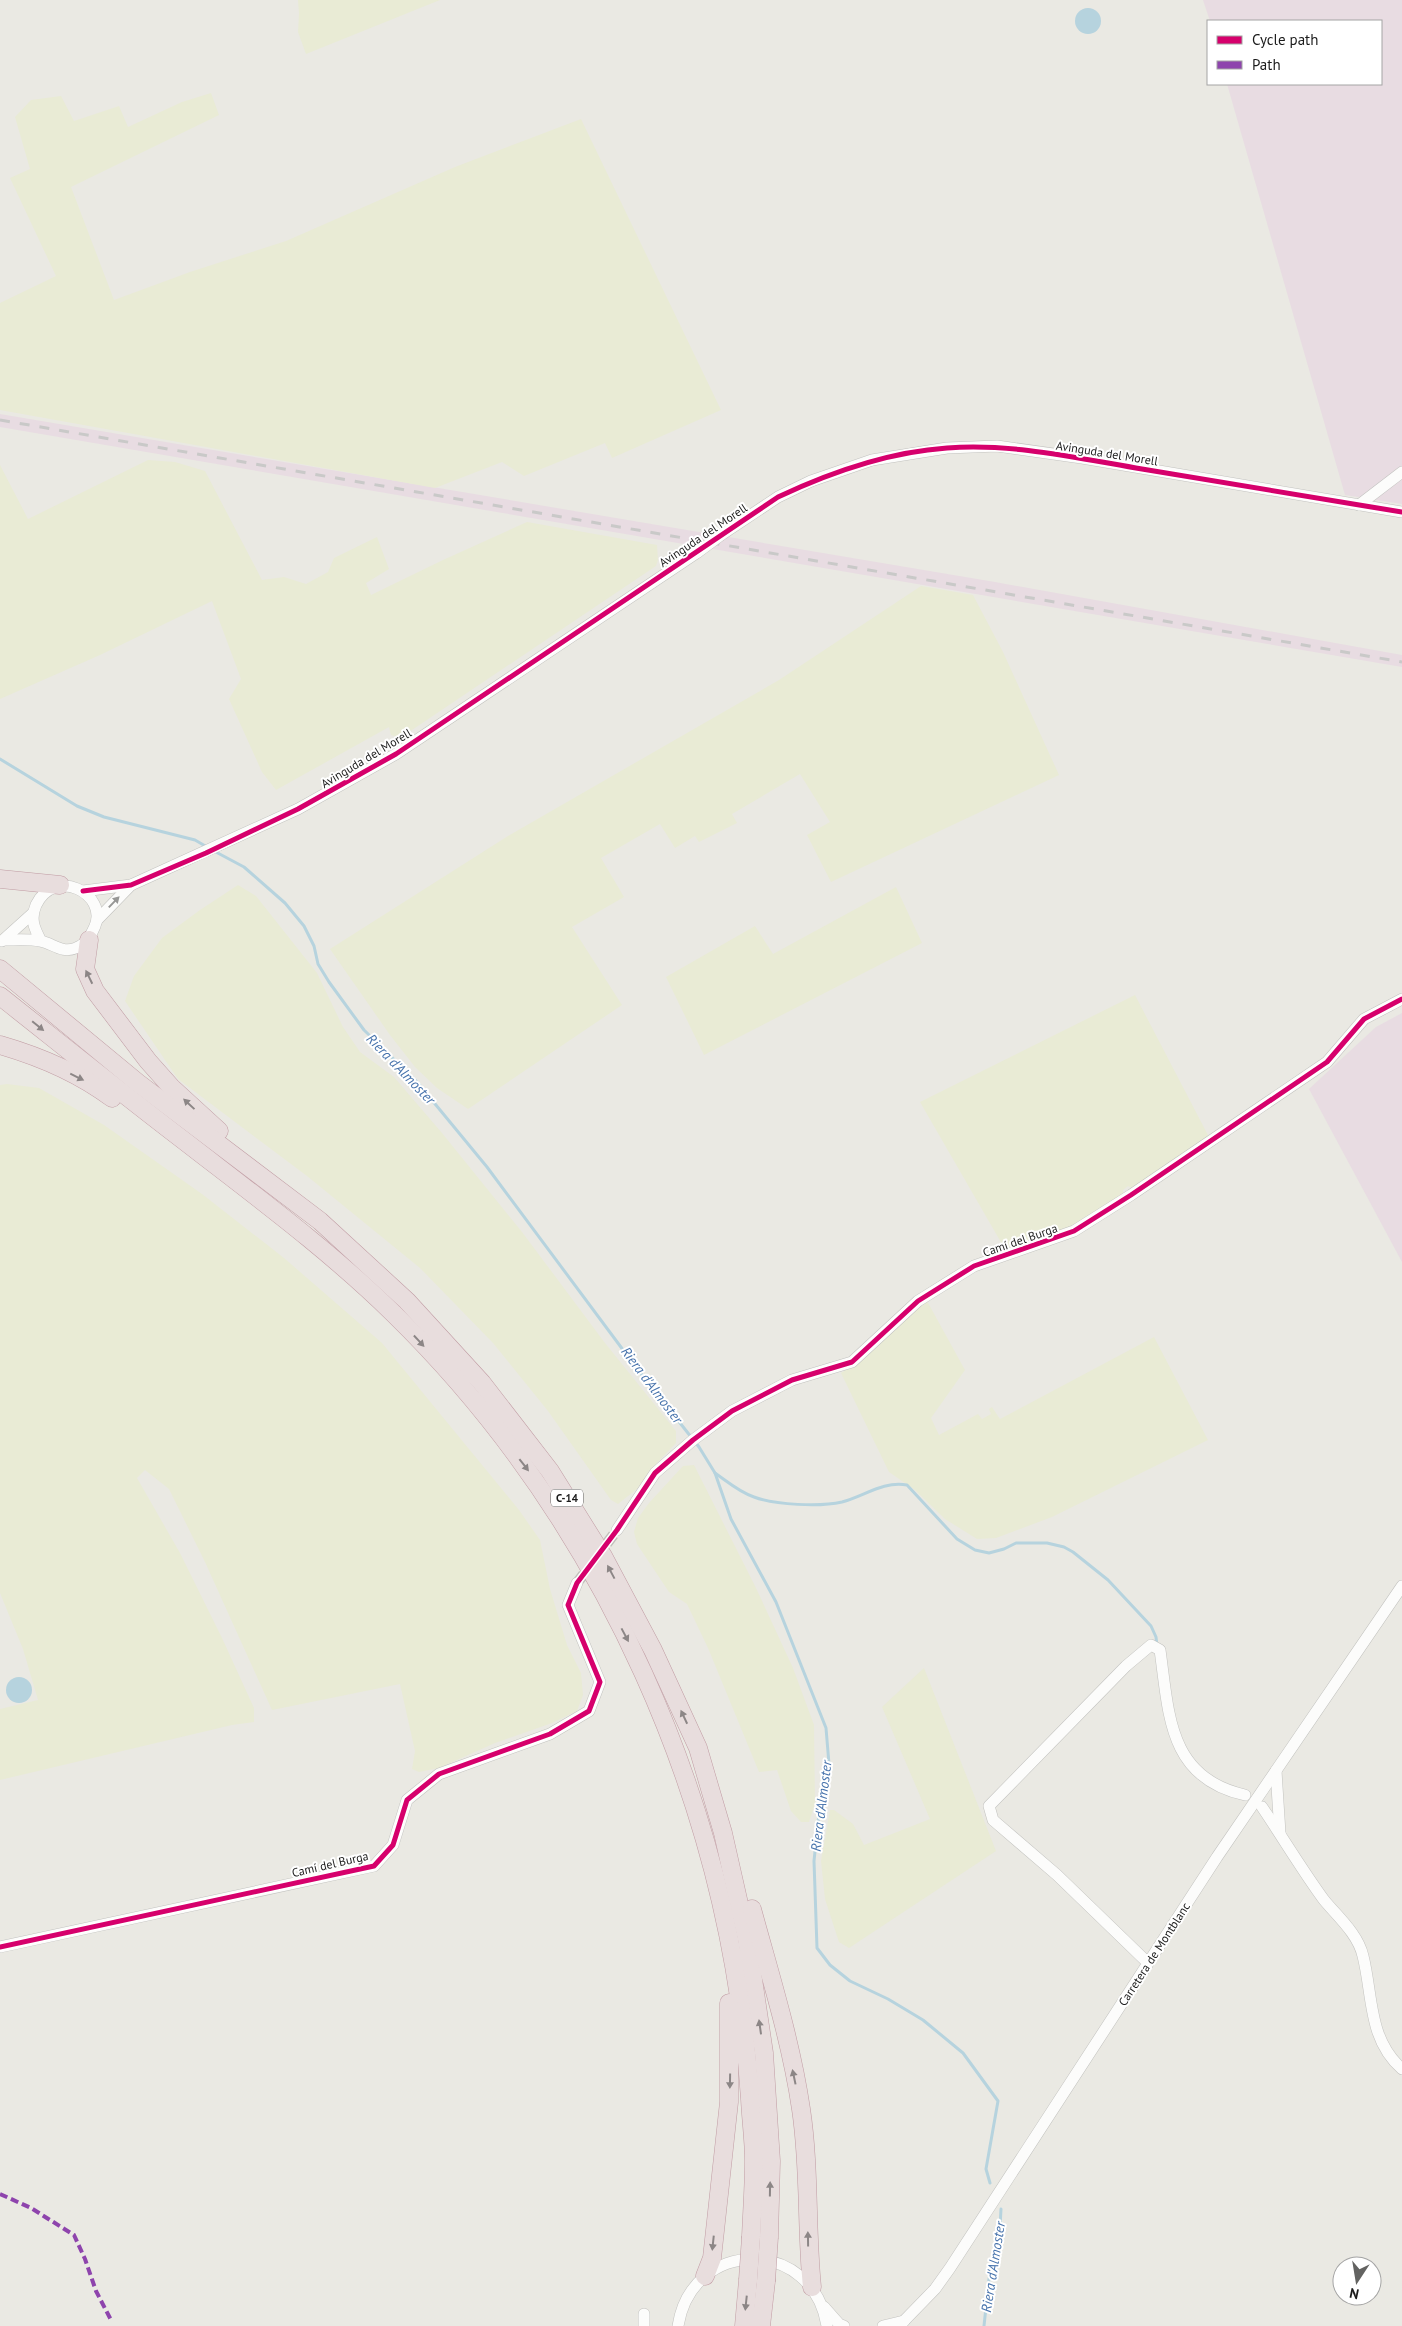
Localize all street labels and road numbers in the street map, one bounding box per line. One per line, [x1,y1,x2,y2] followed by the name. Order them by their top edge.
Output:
[1055,438,1160,469] street label: Avinguda del Morell
[656,500,750,570] street label: Avinguda del Morell
[318,725,414,791] street label: Avinguda del Morell
[981,1220,1059,1260] street label: Camí del Burga
[551,1490,583,1506] road number: C-14
[290,1848,370,1880] street label: Camí del Burga
[1115,1899,1193,2009] street label: Carretera de Montblanc

